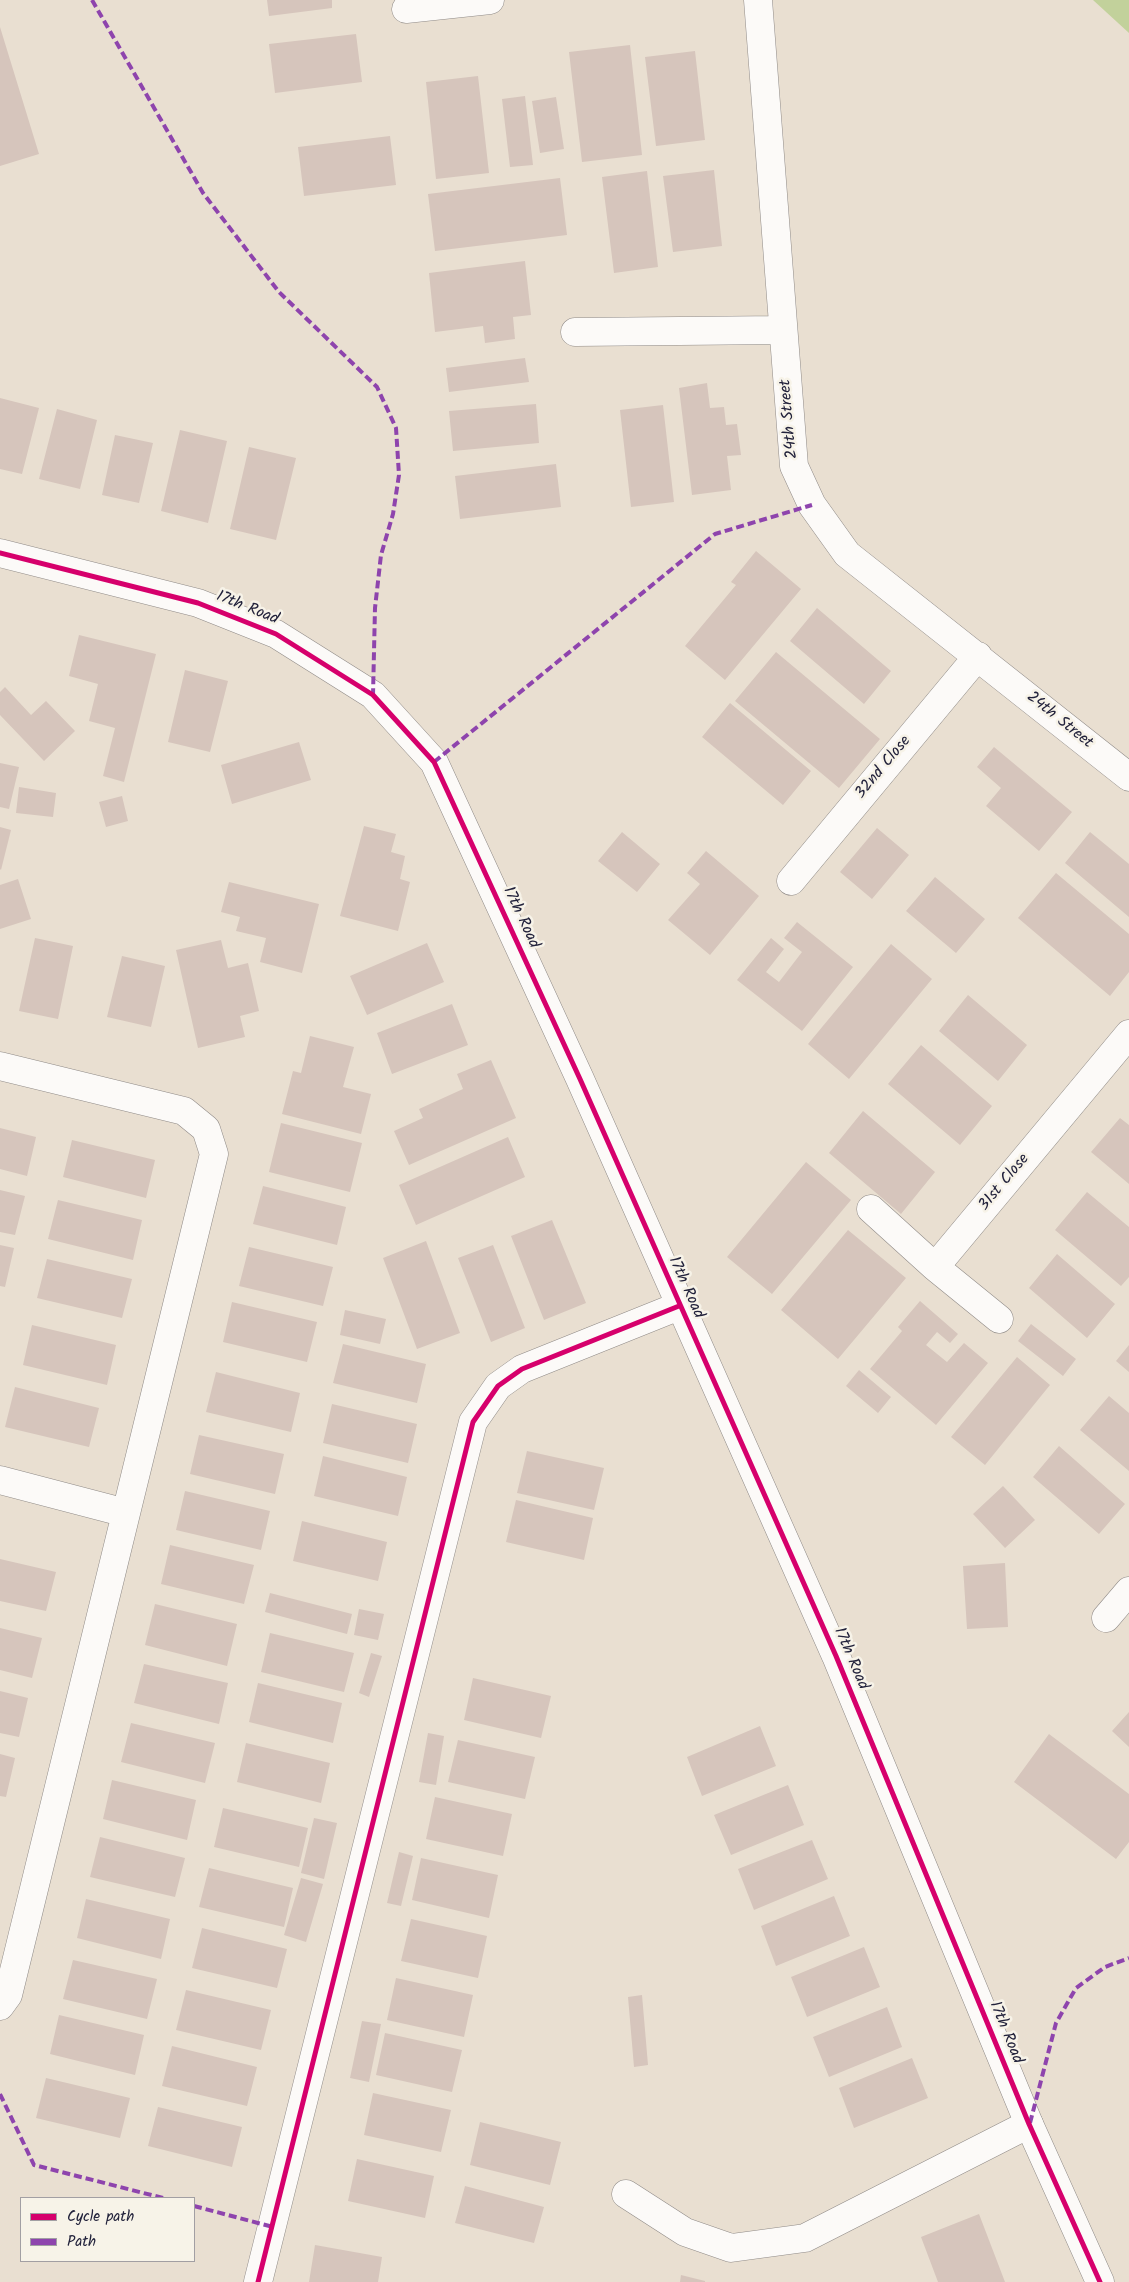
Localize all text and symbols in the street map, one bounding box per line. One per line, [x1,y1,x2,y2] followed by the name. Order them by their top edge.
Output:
[777,378,803,460] street label: 24th Street
[213,588,281,630] street label: 17th Road
[1022,688,1096,754] street label: 24th Street
[852,733,916,803] street label: 32nd Close
[497,884,543,952] street label: 17th Road
[976,1151,1034,1215] street label: 31st Close
[663,1254,707,1322] street label: 17th Road
[828,1625,872,1693] street label: 17th Road
[984,1999,1026,2067] street label: 17th Road
[20,2197,195,2262] legend
[67,2205,134,2229] text: Cycle path
[67,2230,96,2254] text: Path

